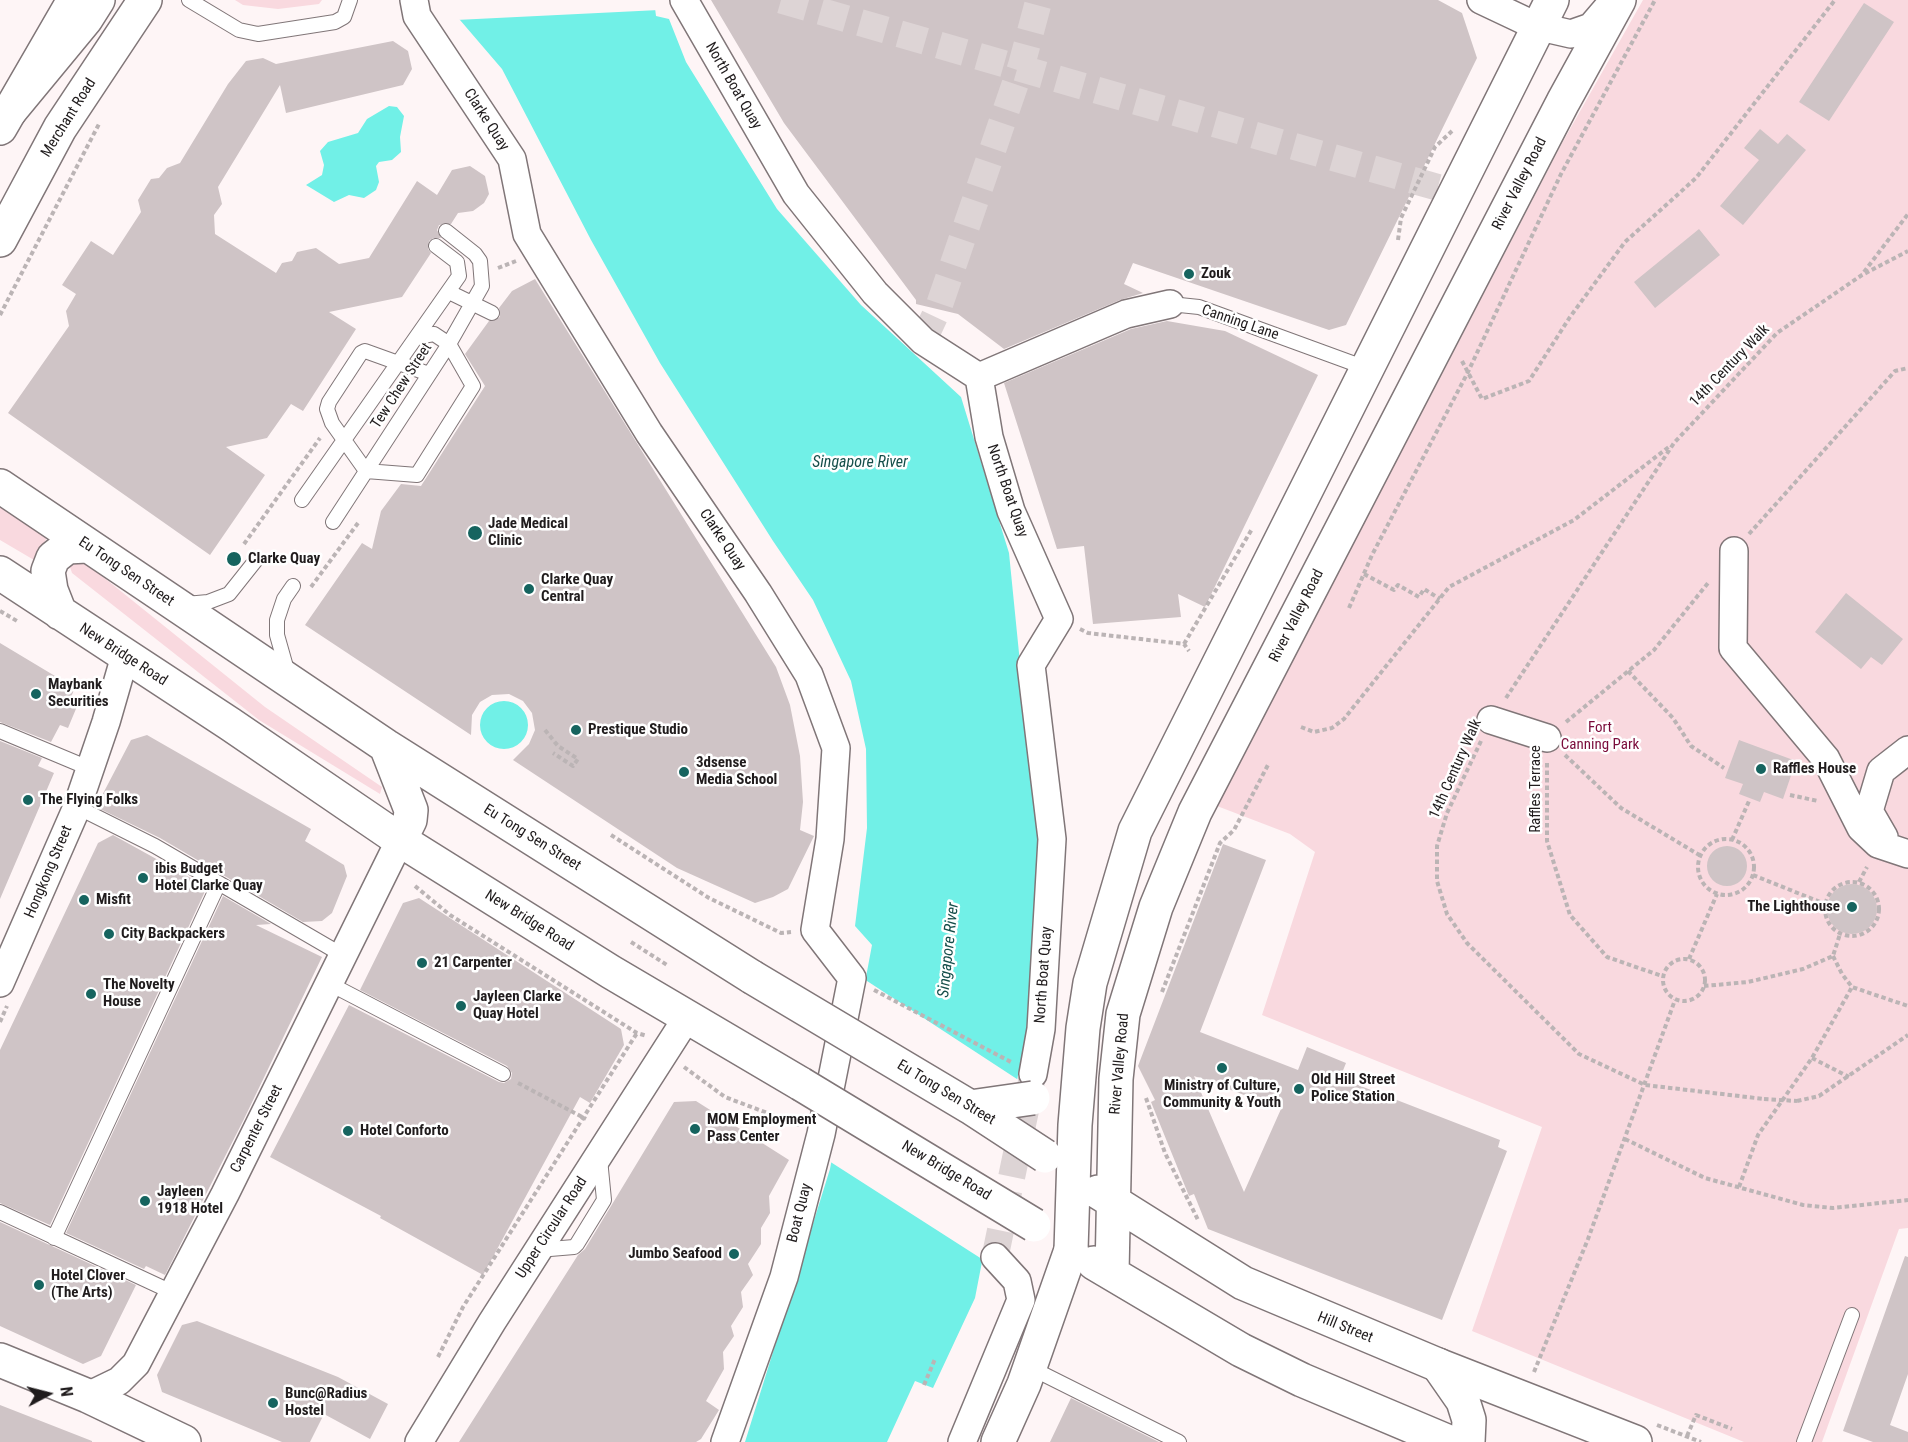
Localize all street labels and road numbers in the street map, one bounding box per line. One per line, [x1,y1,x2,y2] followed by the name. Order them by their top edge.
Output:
[701,39,765,133] street label: North Boat Quay
[38,75,100,161] street label: Merchant Road
[459,86,513,154] street label: Clarke Quay
[1489,135,1551,233] street label: River Valley Road
[1199,301,1281,345] street label: Canning Lane
[1686,321,1774,411] street label: 14th Century Walk
[368,340,436,432] street label: Tew Chew Street
[983,442,1031,540] street label: North Boat Quay
[695,506,749,574] street label: Clarke Quay
[75,533,177,611] street label: Eu Tong Sen Street
[1266,567,1328,665] street label: River Valley Road
[76,620,170,690] street label: New Bridge Road
[1426,716,1486,822] street label: 14th Century Walk
[1527,745,1545,833] street label: Raffles Terrace
[480,801,584,875] street label: Eu Tong Sen Street
[21,823,77,921] street label: Hongkong Street
[481,887,577,955] street label: New Bridge Road
[1032,926,1056,1024] street label: North Boat Quay
[1107,1013,1133,1115] street label: River Valley Road
[894,1057,998,1129] street label: Eu Tong Sen Street
[227,1082,287,1176] street label: Carpenter Street
[898,1137,994,1205] street label: New Bridge Road
[512,1174,592,1282] street label: Upper Circular Road
[784,1182,816,1244] street label: Boat Quay
[1315,1309,1375,1347] street label: Hill Street

